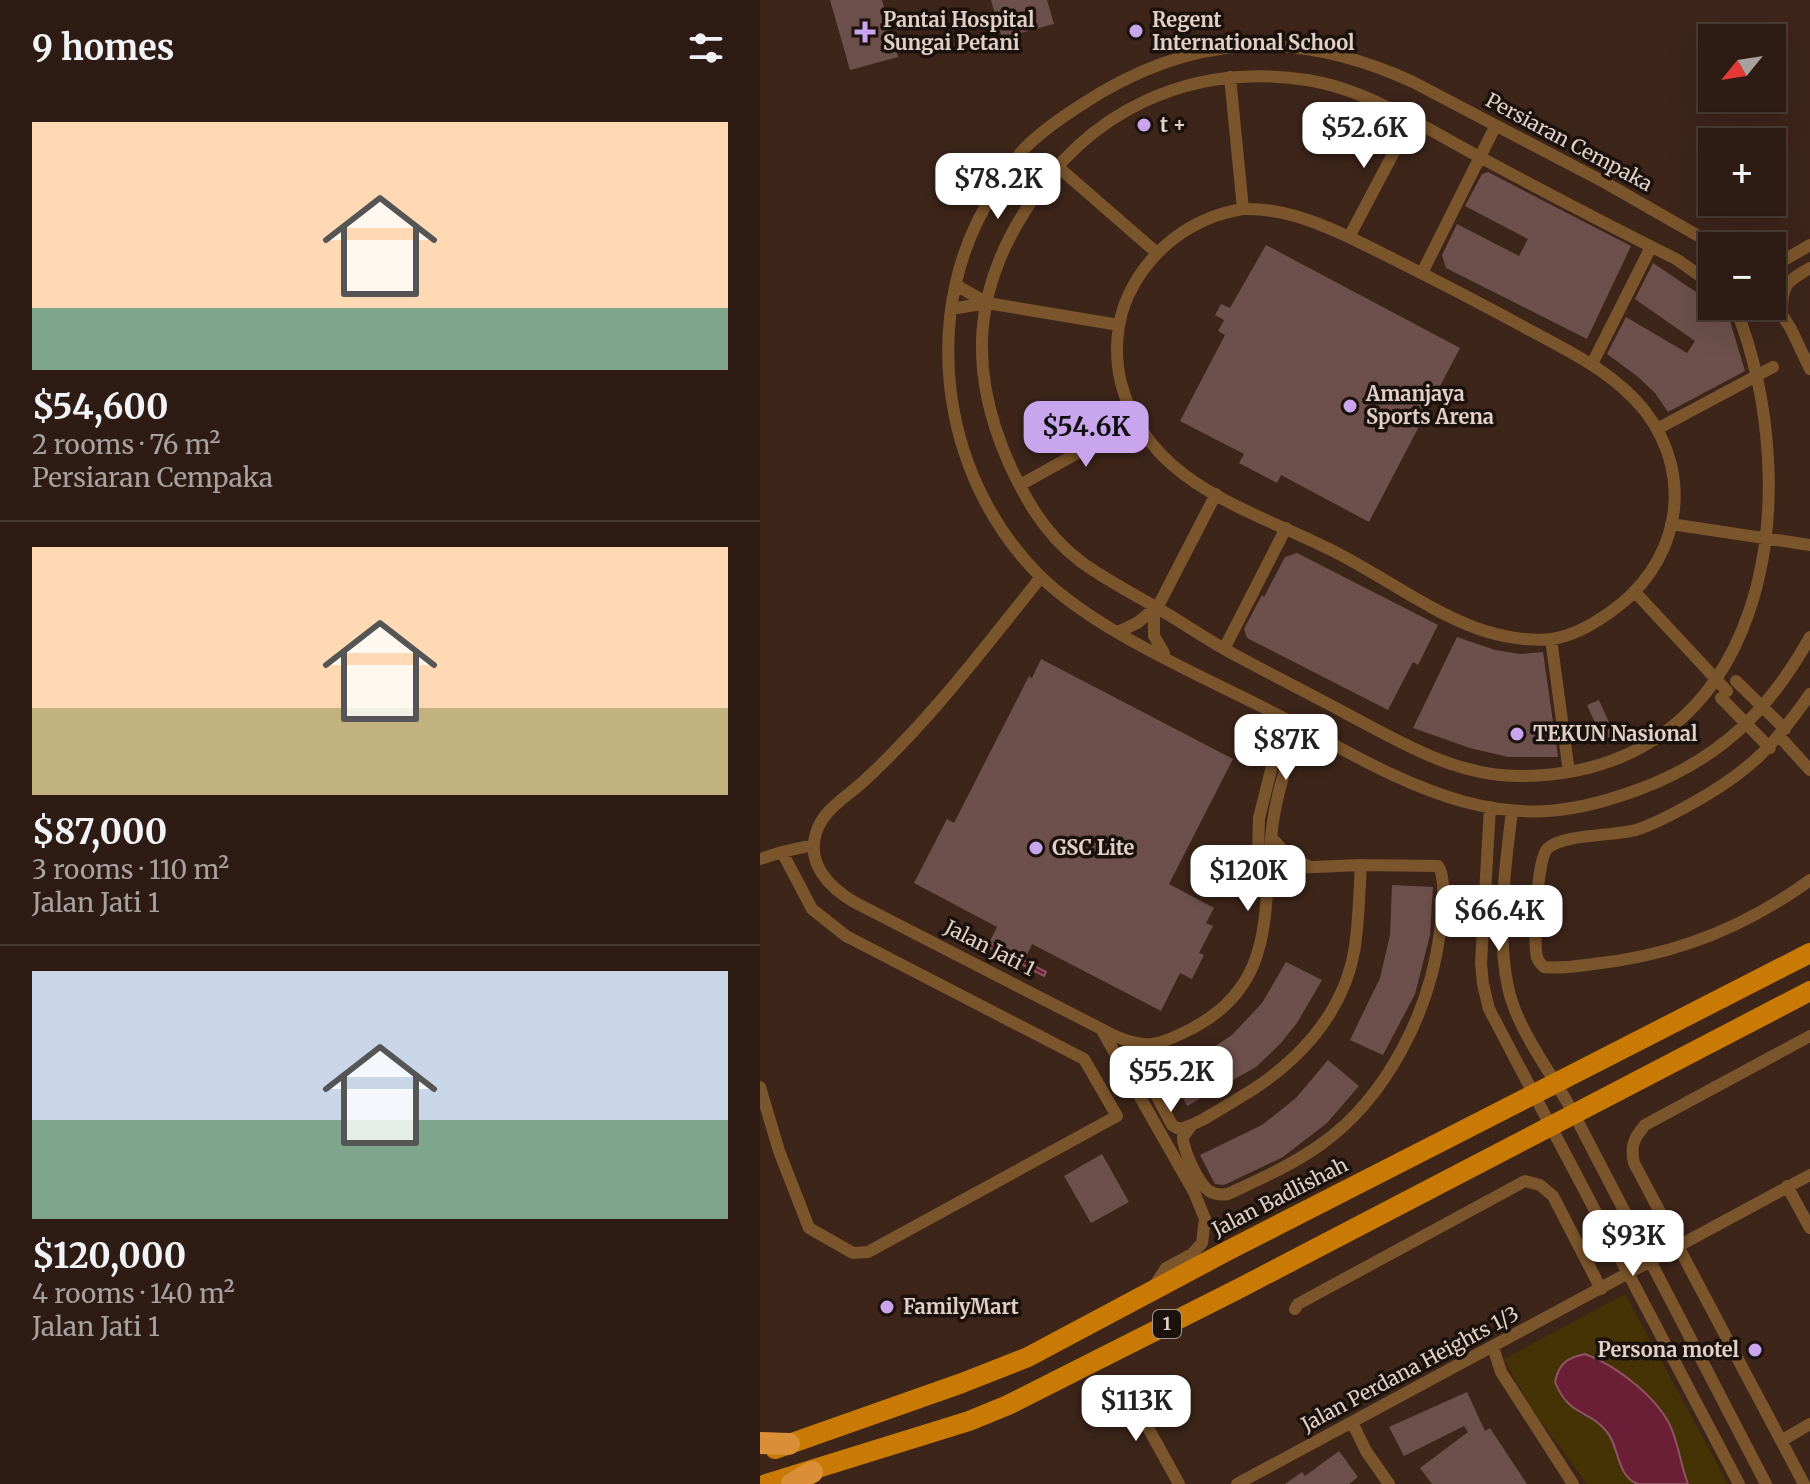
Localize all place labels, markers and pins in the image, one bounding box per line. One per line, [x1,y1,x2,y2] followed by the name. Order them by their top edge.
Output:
[883,7,1035,55] place label: Pantai Hospital Sungai Petani
[1152,7,1355,55] place label: Regent International School
[854,21,876,43] marker: Pantai Hospital Sungai Petani
[1127,22,1145,40] marker: Regent International School
[1299,102,1429,170] pin: $52.6K
[1160,112,1186,137] place label: t +
[1135,116,1153,134] marker: t +
[933,153,1063,221] pin: $78.2K
[1365,381,1494,429] place label: Amanjaya Sports Arena
[1341,397,1359,415] marker: Amanjaya Sports Arena
[1021,401,1151,469] pin: $54.6K
[1239,714,1333,782] pin: $87K
[1533,721,1698,746] place label: TEKUN Nasional
[1508,725,1526,743] marker: TEKUN Nasional
[1052,835,1135,860] place label: GSC Lite
[1027,839,1045,857] marker: GSC Lite
[1192,845,1304,913] pin: $120K
[1434,885,1564,953] pin: $66.4K
[1106,1046,1236,1114] pin: $55.2K
[1586,1210,1680,1278] pin: $93K
[903,1294,1019,1319] place label: FamilyMart
[878,1298,896,1316] marker: FamilyMart
[1598,1337,1739,1362] place label: Persona motel
[1746,1341,1764,1359] marker: Persona motel
[1080,1375,1192,1443] pin: $113K

